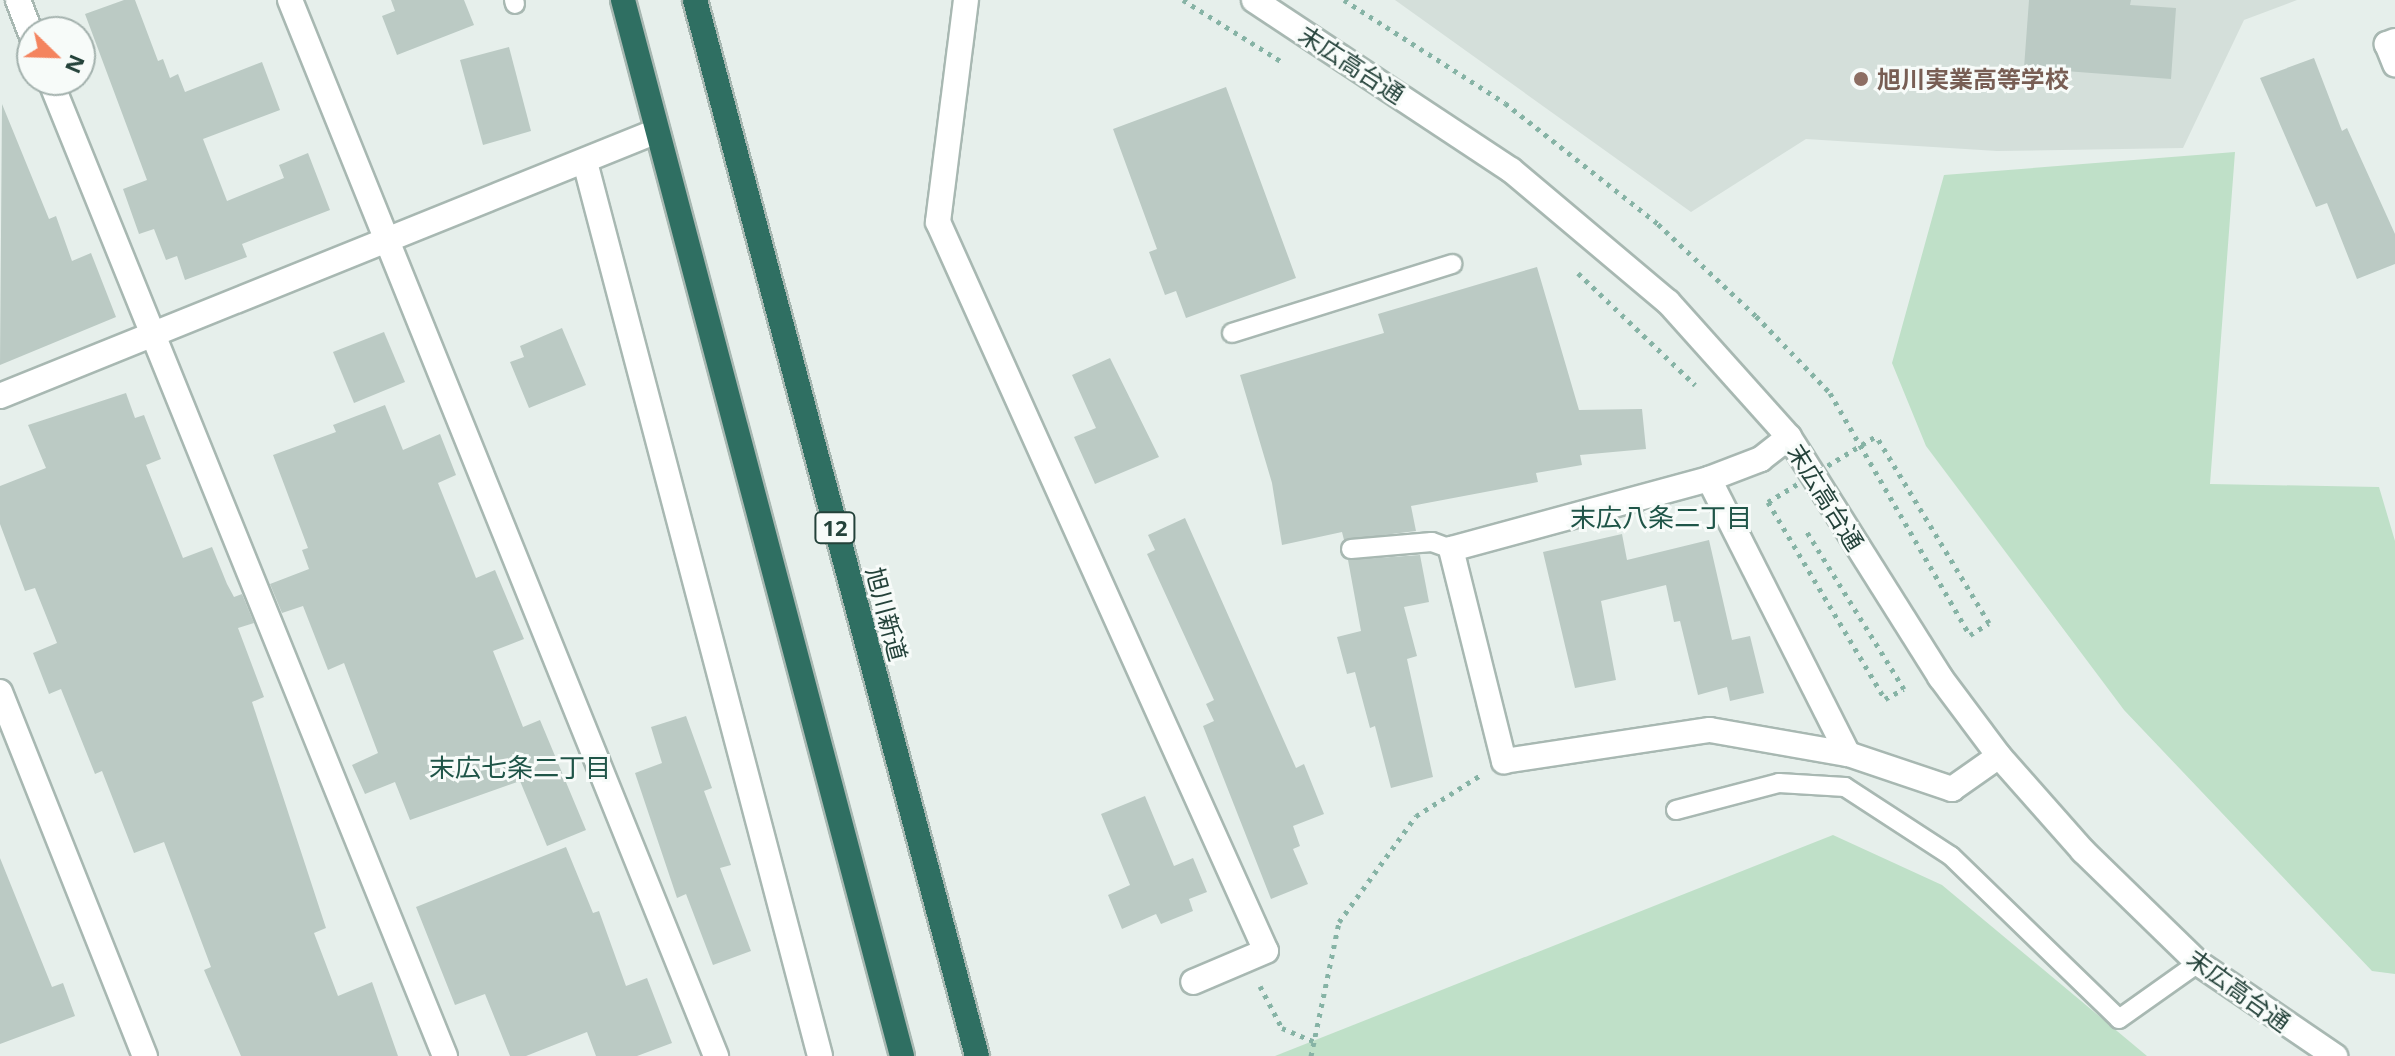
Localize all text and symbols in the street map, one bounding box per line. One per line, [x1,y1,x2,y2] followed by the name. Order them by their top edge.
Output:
[16,16,96,96] north arrow
[1294,19,1410,109] street label: 末広高台通
[59,50,94,79] text: N
[1877,65,2069,93] place label: 旭川実業高等学校
[1852,70,1870,88] marker: 旭川実業高等学校
[1782,438,1870,556] street label: 末広高台通
[1570,502,1752,534] district label: 末広八条二丁目
[813,510,857,546] road number: 12
[861,564,913,664] street label: 旭川新道
[429,752,611,784] district label: 末広七条二丁目
[2182,943,2296,1037] street label: 末広高台通

